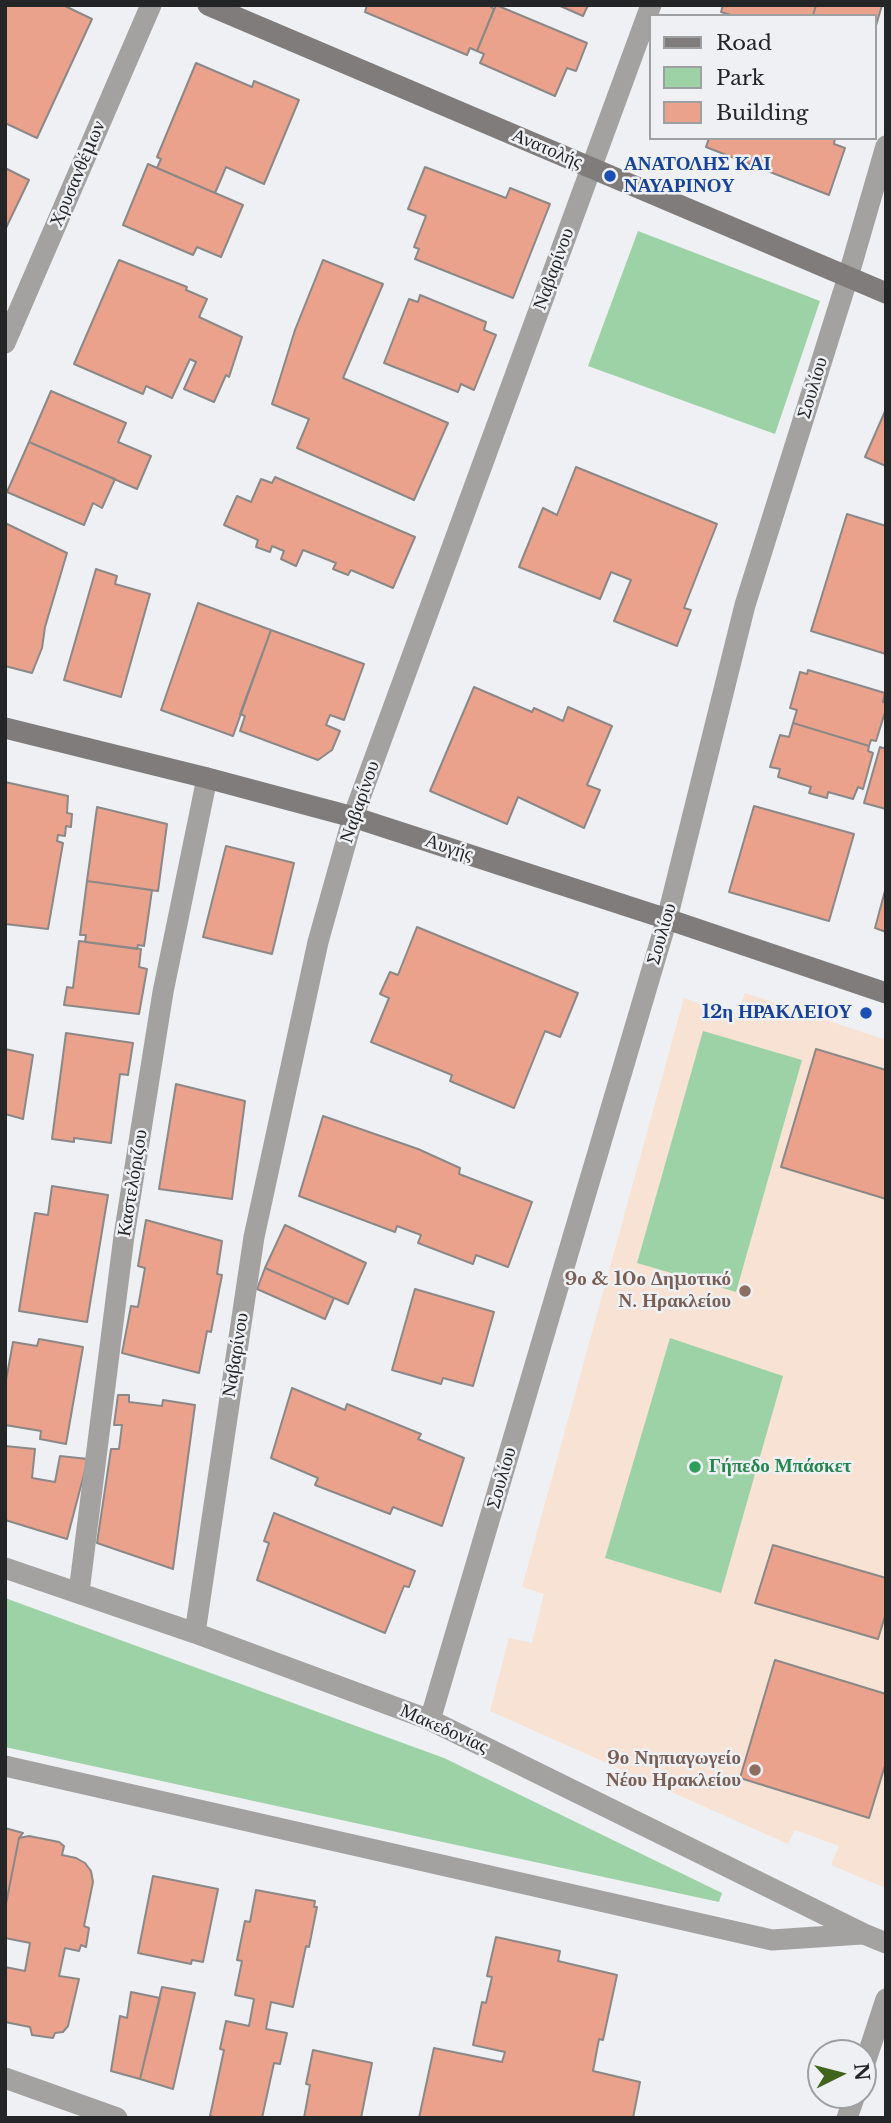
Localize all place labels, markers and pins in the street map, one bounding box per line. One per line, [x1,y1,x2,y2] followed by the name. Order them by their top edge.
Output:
[624,154,771,198] place label: ΑΝΑΤΟΛΗΣ ΚΑΙ ΝΑΥΑΡΙΝΟΥ
[602,168,618,184] marker: ΑΝΑΤΟΛΗΣ ΚΑΙ ΝΑΥΑΡΙΝΟΥ
[702,1002,852,1024] place label: 12η ΗΡΑΚΛΕΙΟΥ
[858,1005,874,1021] marker: 12η ΗΡΑΚΛΕΙΟΥ
[564,1269,731,1313] place label: 9ο & 10ο Δημοτικό Ν. Ηρακλείου
[737,1283,753,1299] marker: 9ο & 10ο Δημοτικό Ν. Ηρακλείου
[709,1456,852,1478] place label: Γήπεδο Μπάσκετ
[687,1459,703,1475] marker: Γήπεδο Μπάσκετ
[606,1748,741,1792] place label: 9ο Νηπιαγωγείο Νέου Ηρακλείου
[747,1762,763,1778] marker: 9ο Νηπιαγωγείο Νέου Ηρακλείου

